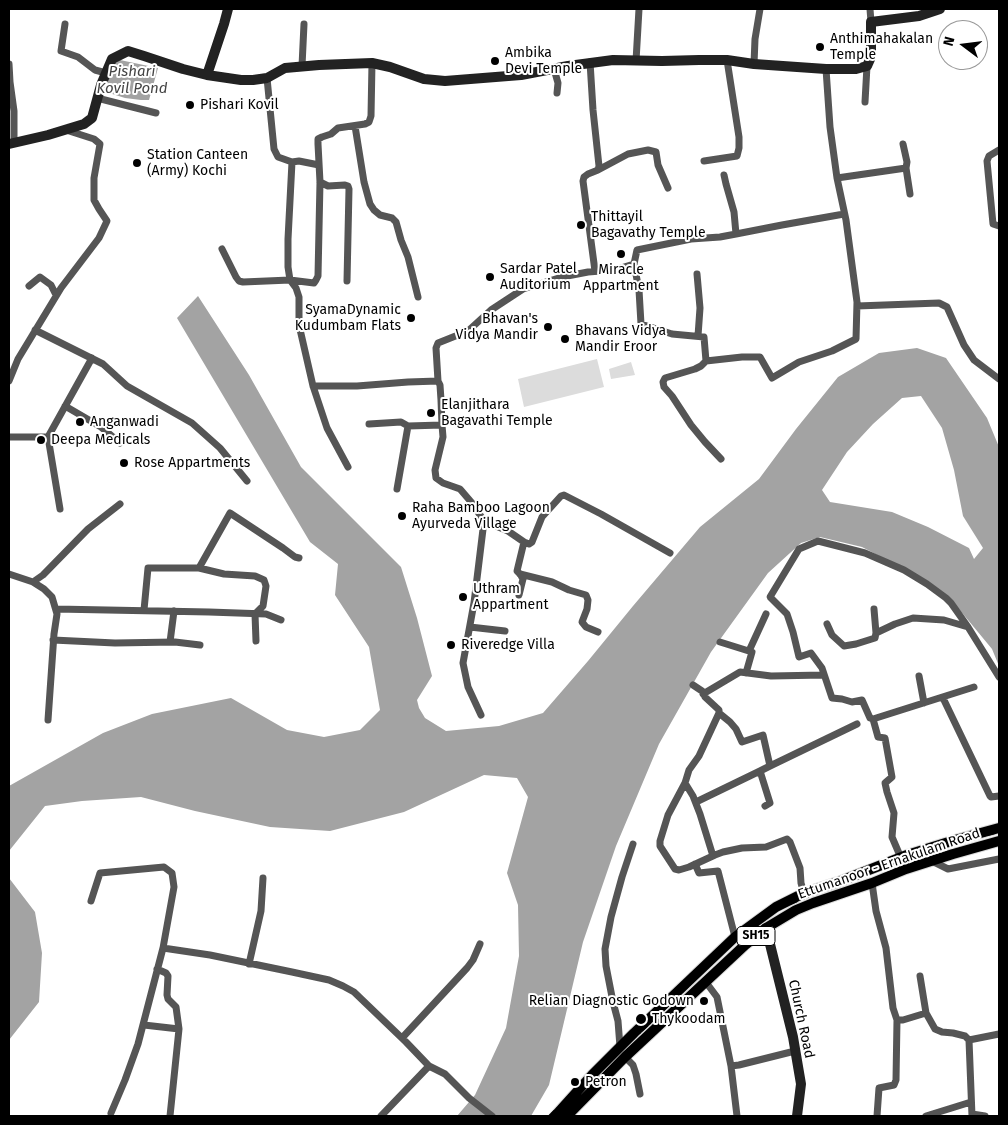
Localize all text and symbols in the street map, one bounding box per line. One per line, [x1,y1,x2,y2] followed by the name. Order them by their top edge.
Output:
[938,20,988,70] north arrow
[830,31,933,64] place label: Anthimahakalan Temple
[940,35,958,48] text: N
[814,41,826,53] marker: Anthimahakalan Temple
[505,45,582,78] place label: Ambika Devi Temple
[489,55,501,67] marker: Ambika Devi Temple
[96,63,168,98] water label: Pishari Kovil Pond
[200,97,279,113] place label: Pishari Kovil
[184,99,196,111] marker: Pishari Kovil
[147,147,248,180] place label: Station Canteen (Army) Kochi
[131,157,143,169] marker: Station Canteen (Army) Kochi
[591,209,706,242] place label: Thittayil Bagavathy Temple
[575,219,587,231] marker: Thittayil Bagavathy Temple
[615,248,627,260] marker: Miracle Appartment
[500,261,577,294] place label: Sardar Patel Auditorium
[583,262,659,294] place label: Miracle Appartment
[484,271,496,283] marker: Sardar Patel Auditorium
[295,302,401,334] place label: SyamaDynamic Kudumbam Flats
[455,311,538,344] place label: Bhavan's Vidya Mandir
[405,312,417,324] marker: SyamaDynamic Kudumbam Flats
[542,321,554,333] marker: Bhavan's Vidya Mandir
[575,323,666,356] place label: Bhavans Vidya Mandir Eroor
[559,333,571,345] marker: Bhavans Vidya Mandir Eroor
[441,397,553,430] place label: Elanjithara Bagavathi Temple
[425,407,437,419] marker: Elanjithara Bagavathi Temple
[90,414,159,430] place label: Anganwadi
[74,416,86,428] marker: Anganwadi
[51,432,150,448] place label: Deepa Medicals
[35,434,47,446] marker: Deepa Medicals
[134,455,250,471] place label: Rose Appartments
[118,457,130,469] marker: Rose Appartments
[412,500,550,532] place label: Raha Bamboo Lagoon Ayurveda Village
[396,510,408,522] marker: Raha Bamboo Lagoon Ayurveda Village
[473,581,548,614] place label: Uthram Appartment
[457,591,469,603] marker: Uthram Appartment
[461,637,555,653] place label: Riveredge Villa
[445,639,457,651] marker: Riveredge Villa
[796,825,982,903] street label: Ettumanoor - Ernakulam Road
[737,926,775,946] road number: SH15
[784,978,818,1060] street label: Church Road
[529,993,694,1009] place label: Relian Diagnostic Godown
[698,995,710,1007] marker: Relian Diagnostic Godown
[652,1011,726,1027] place label: Thykoodam
[634,1012,648,1026] marker: Thykoodam
[585,1074,627,1090] place label: Petron
[569,1076,581,1088] marker: Petron

